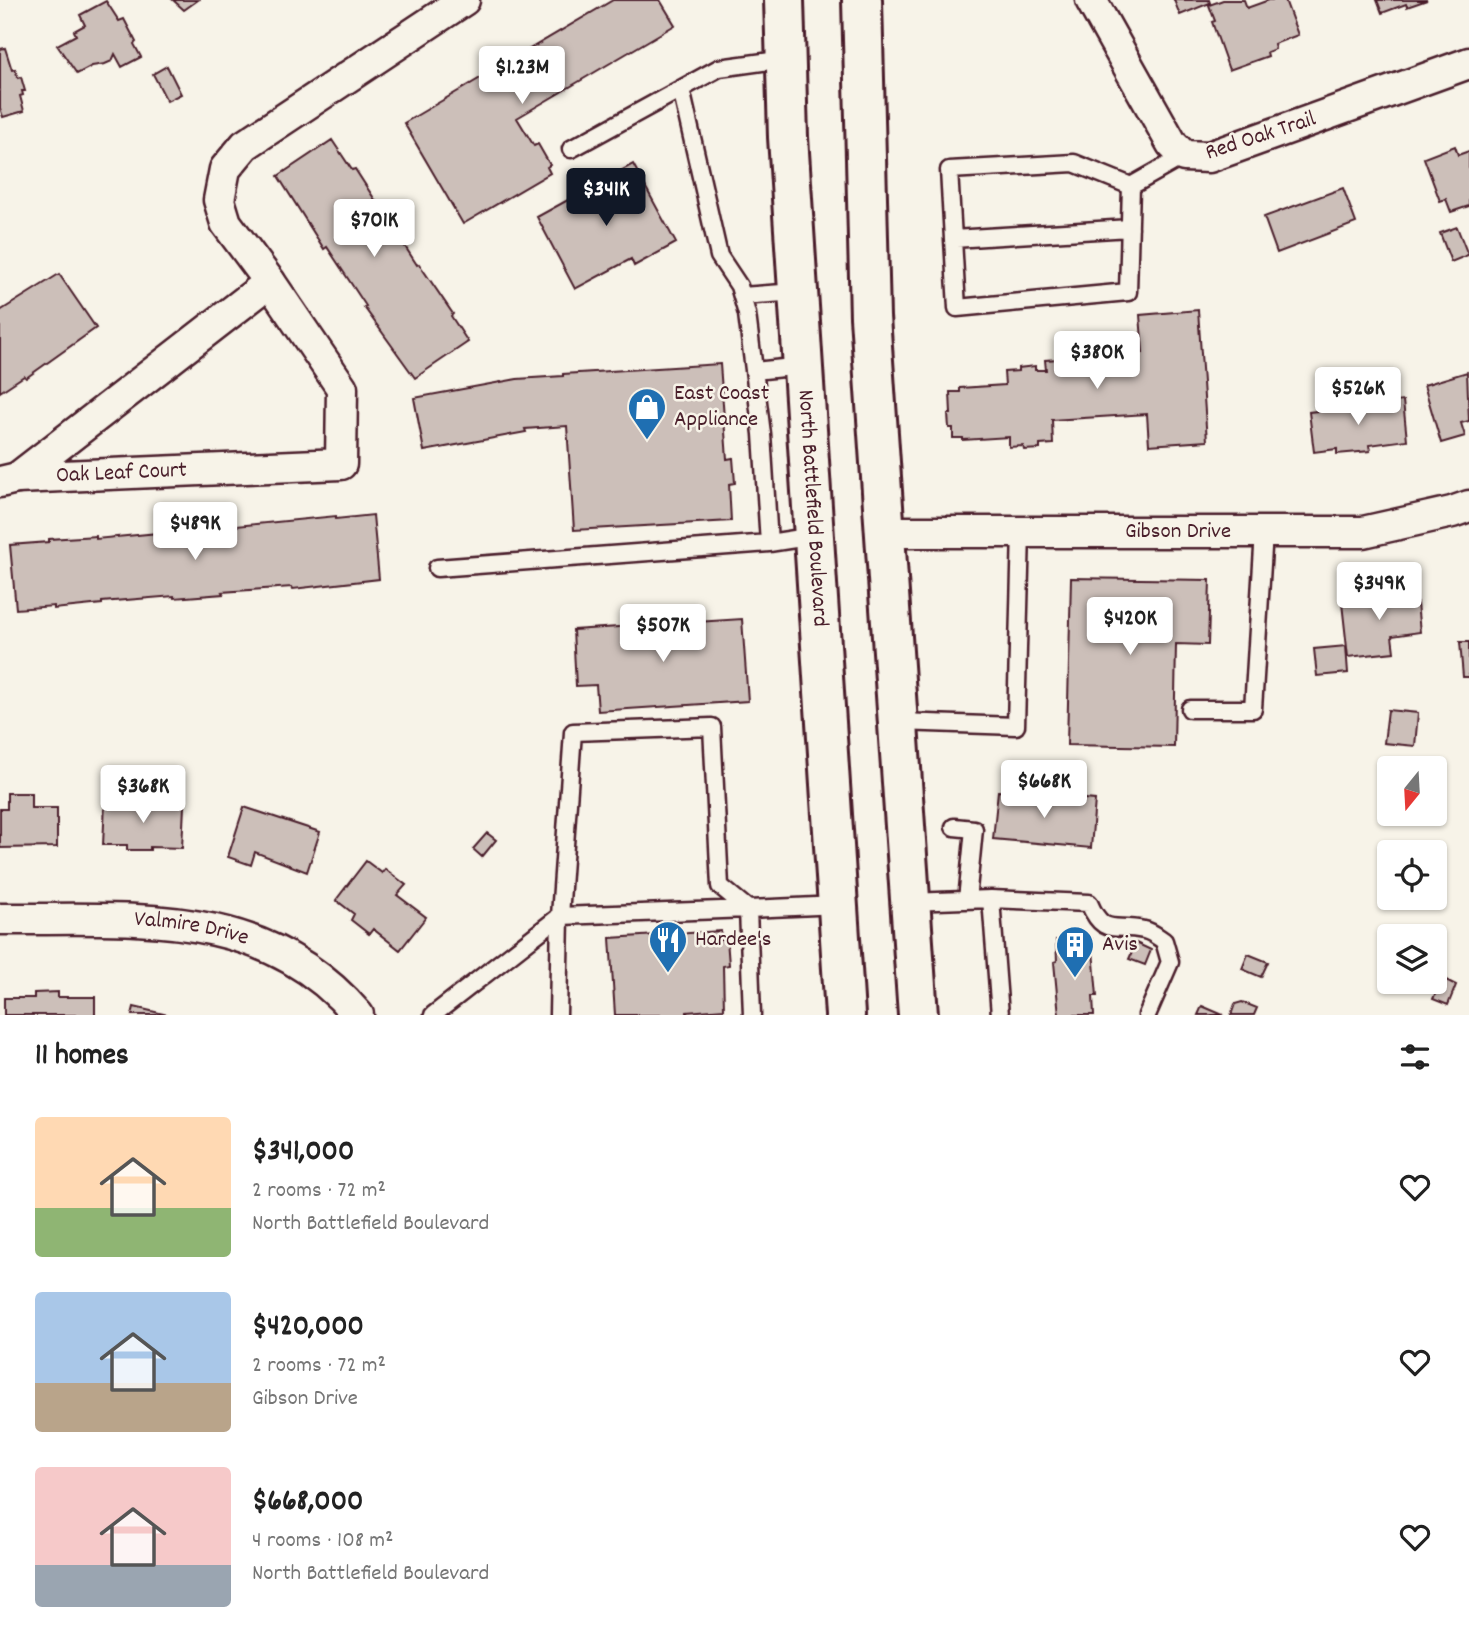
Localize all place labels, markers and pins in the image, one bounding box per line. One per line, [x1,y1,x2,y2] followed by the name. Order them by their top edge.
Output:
[465,46,579,106] pin: $1.23M
[557,168,655,228] pin: $341K
[325,200,423,259] pin: $701K
[1048,332,1146,391] pin: $380K
[1309,368,1407,427] pin: $526K
[674,378,769,437] place label: East Coast Appliance
[626,386,668,441] shop icon: East Coast Appliance
[146,503,244,562] pin: $489K
[1330,562,1428,622] pin: $349K
[1081,598,1179,657] pin: $420K
[614,604,712,664] pin: $507K
[995,760,1093,820] pin: $668K
[94,766,192,825] pin: $368K
[647,919,689,974] restaurant icon: Hardee's
[695,924,771,957] place label: Hardee's
[1054,924,1096,979] building icon: Avis
[1102,929,1138,962] place label: Avis

